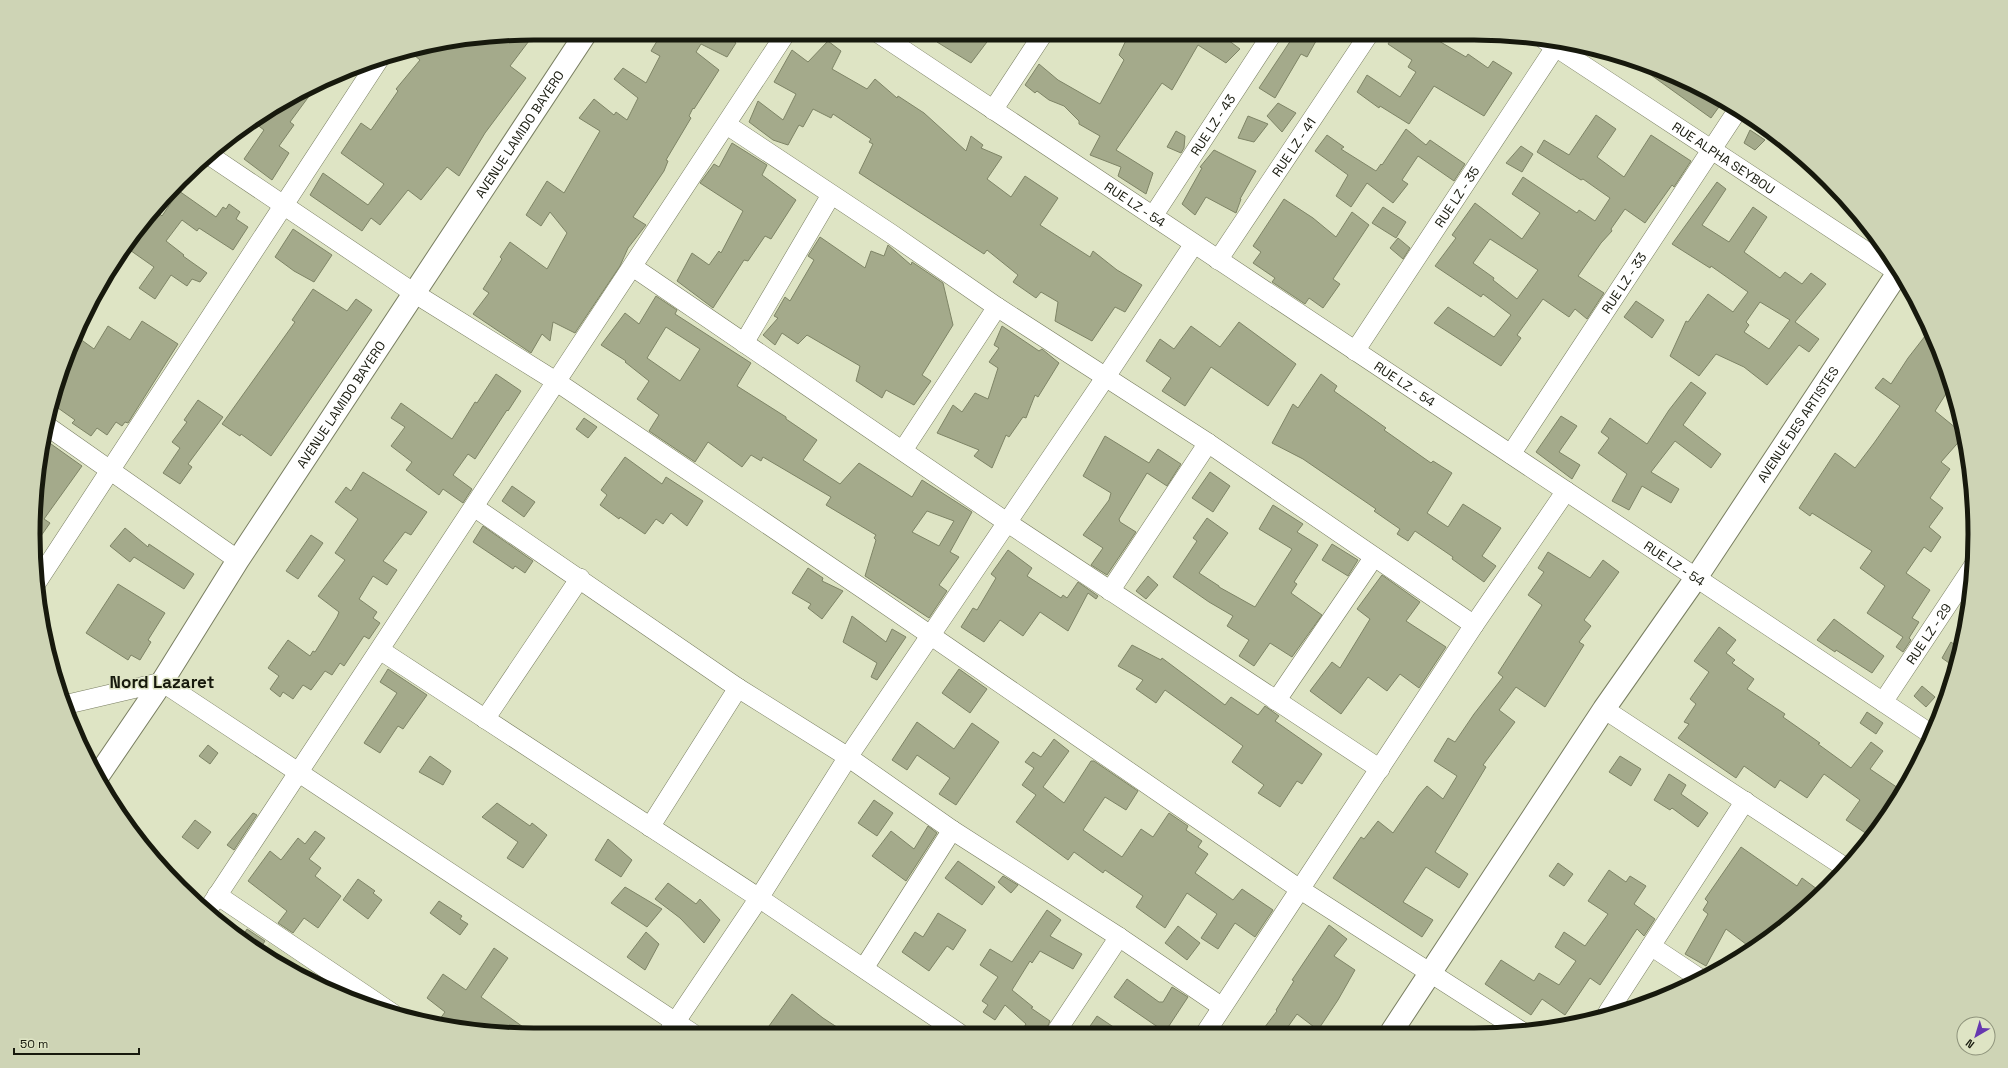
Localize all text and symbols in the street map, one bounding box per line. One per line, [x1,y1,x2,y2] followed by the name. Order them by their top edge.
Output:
[472,67,568,201] street label: AVENUE LAMIDO BAYERO
[1187,91,1239,159] street label: RUE LZ - 43
[1268,115,1320,180] street label: RUE LZ - 41
[1669,118,1778,198] street label: RUE ALPHA SEYBOU
[1431,163,1484,231] street label: RUE LZ - 35
[1101,178,1169,231] street label: RUE LZ - 54
[1598,249,1651,317] street label: RUE LZ - 33
[293,338,389,472] street label: AVENUE LAMIDO BAYERO
[1371,358,1438,411] street label: RUE LZ - 54
[1754,363,1843,486] street label: AVENUE DES ARTISTES
[1641,537,1708,590] street label: RUE LZ - 54
[1902,600,1955,668] street label: RUE LZ - 29
[110,671,214,693] district label: Nord Lazaret
[1956,1016,1996,1056] north arrow
[14,1030,139,1056] scale bar
[20,1036,48,1052] text: 50 m
[1963,1036,1977,1052] text: N

